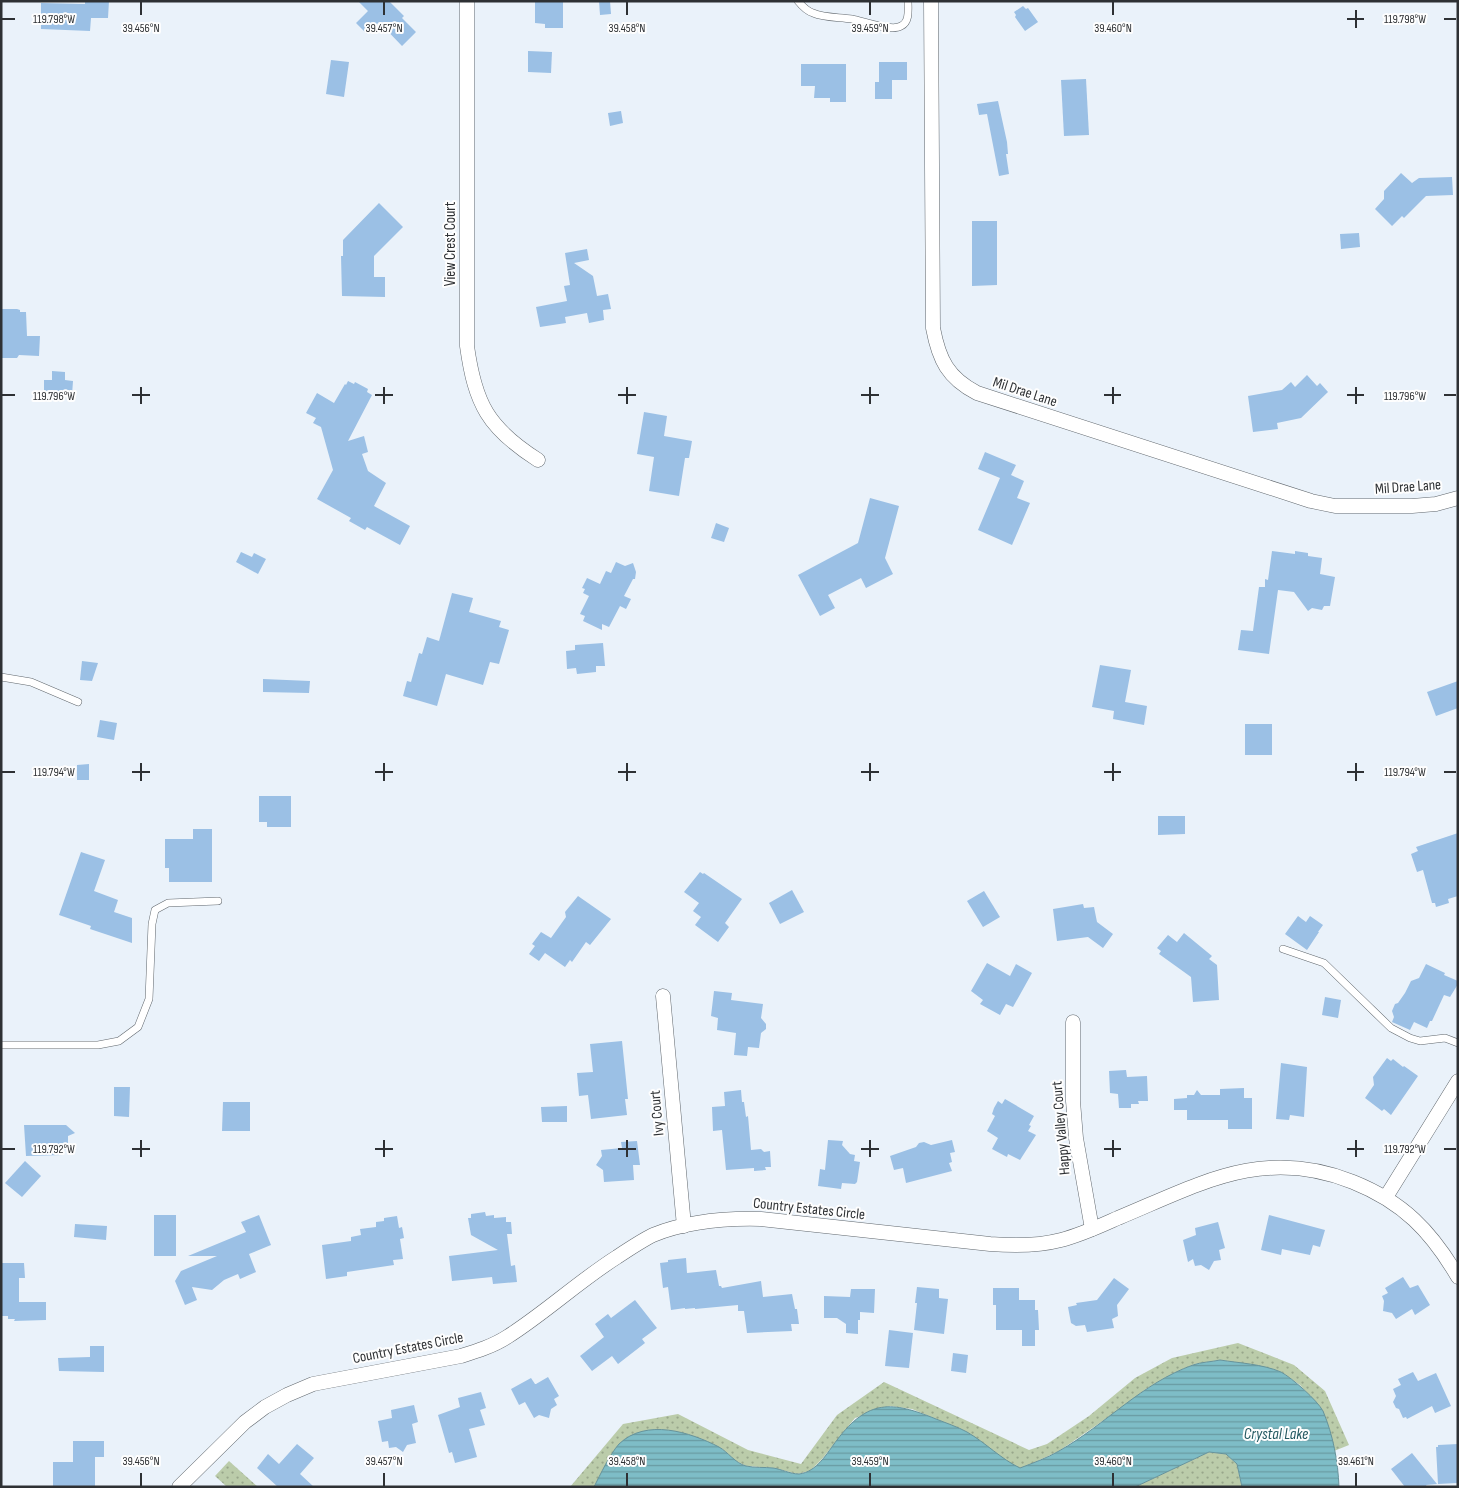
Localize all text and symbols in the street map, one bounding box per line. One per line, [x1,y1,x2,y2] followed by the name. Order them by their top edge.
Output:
[33,12,75,27] text: 119.798°W
[1384,12,1426,27] text: 119.798°W
[122,21,160,36] text: 39.456°N
[365,21,403,36] text: 39.457°N
[609,21,645,36] text: 39.458°N
[851,21,889,36] text: 39.459°N
[1094,21,1132,36] text: 39.460°N
[441,201,460,286] street label: View Crest Court
[991,373,1059,411] street label: Mil Drae Lane
[33,389,75,404] text: 119.796°W
[1384,389,1426,404] text: 119.796°W
[1374,475,1442,499] street label: Mil Drae Lane
[33,765,75,780] text: 119.794°W
[1384,765,1426,780] text: 119.794°W
[1047,1080,1075,1176] street label: Happy Valley Court
[646,1089,668,1137] street label: Ivy Court
[33,1142,75,1157] text: 119.792°W
[1384,1142,1426,1157] text: 119.792°W
[752,1194,866,1224] street label: Country Estates Circle
[351,1328,465,1368] street label: Country Estates Circle
[1244,1425,1308,1444] water label: Crystal Lake
[122,1454,160,1469] text: 39.456°N
[365,1454,403,1469] text: 39.457°N
[609,1454,645,1469] text: 39.458°N
[851,1454,889,1469] text: 39.459°N
[1094,1454,1132,1469] text: 39.460°N
[1338,1454,1374,1469] text: 39.461°N

